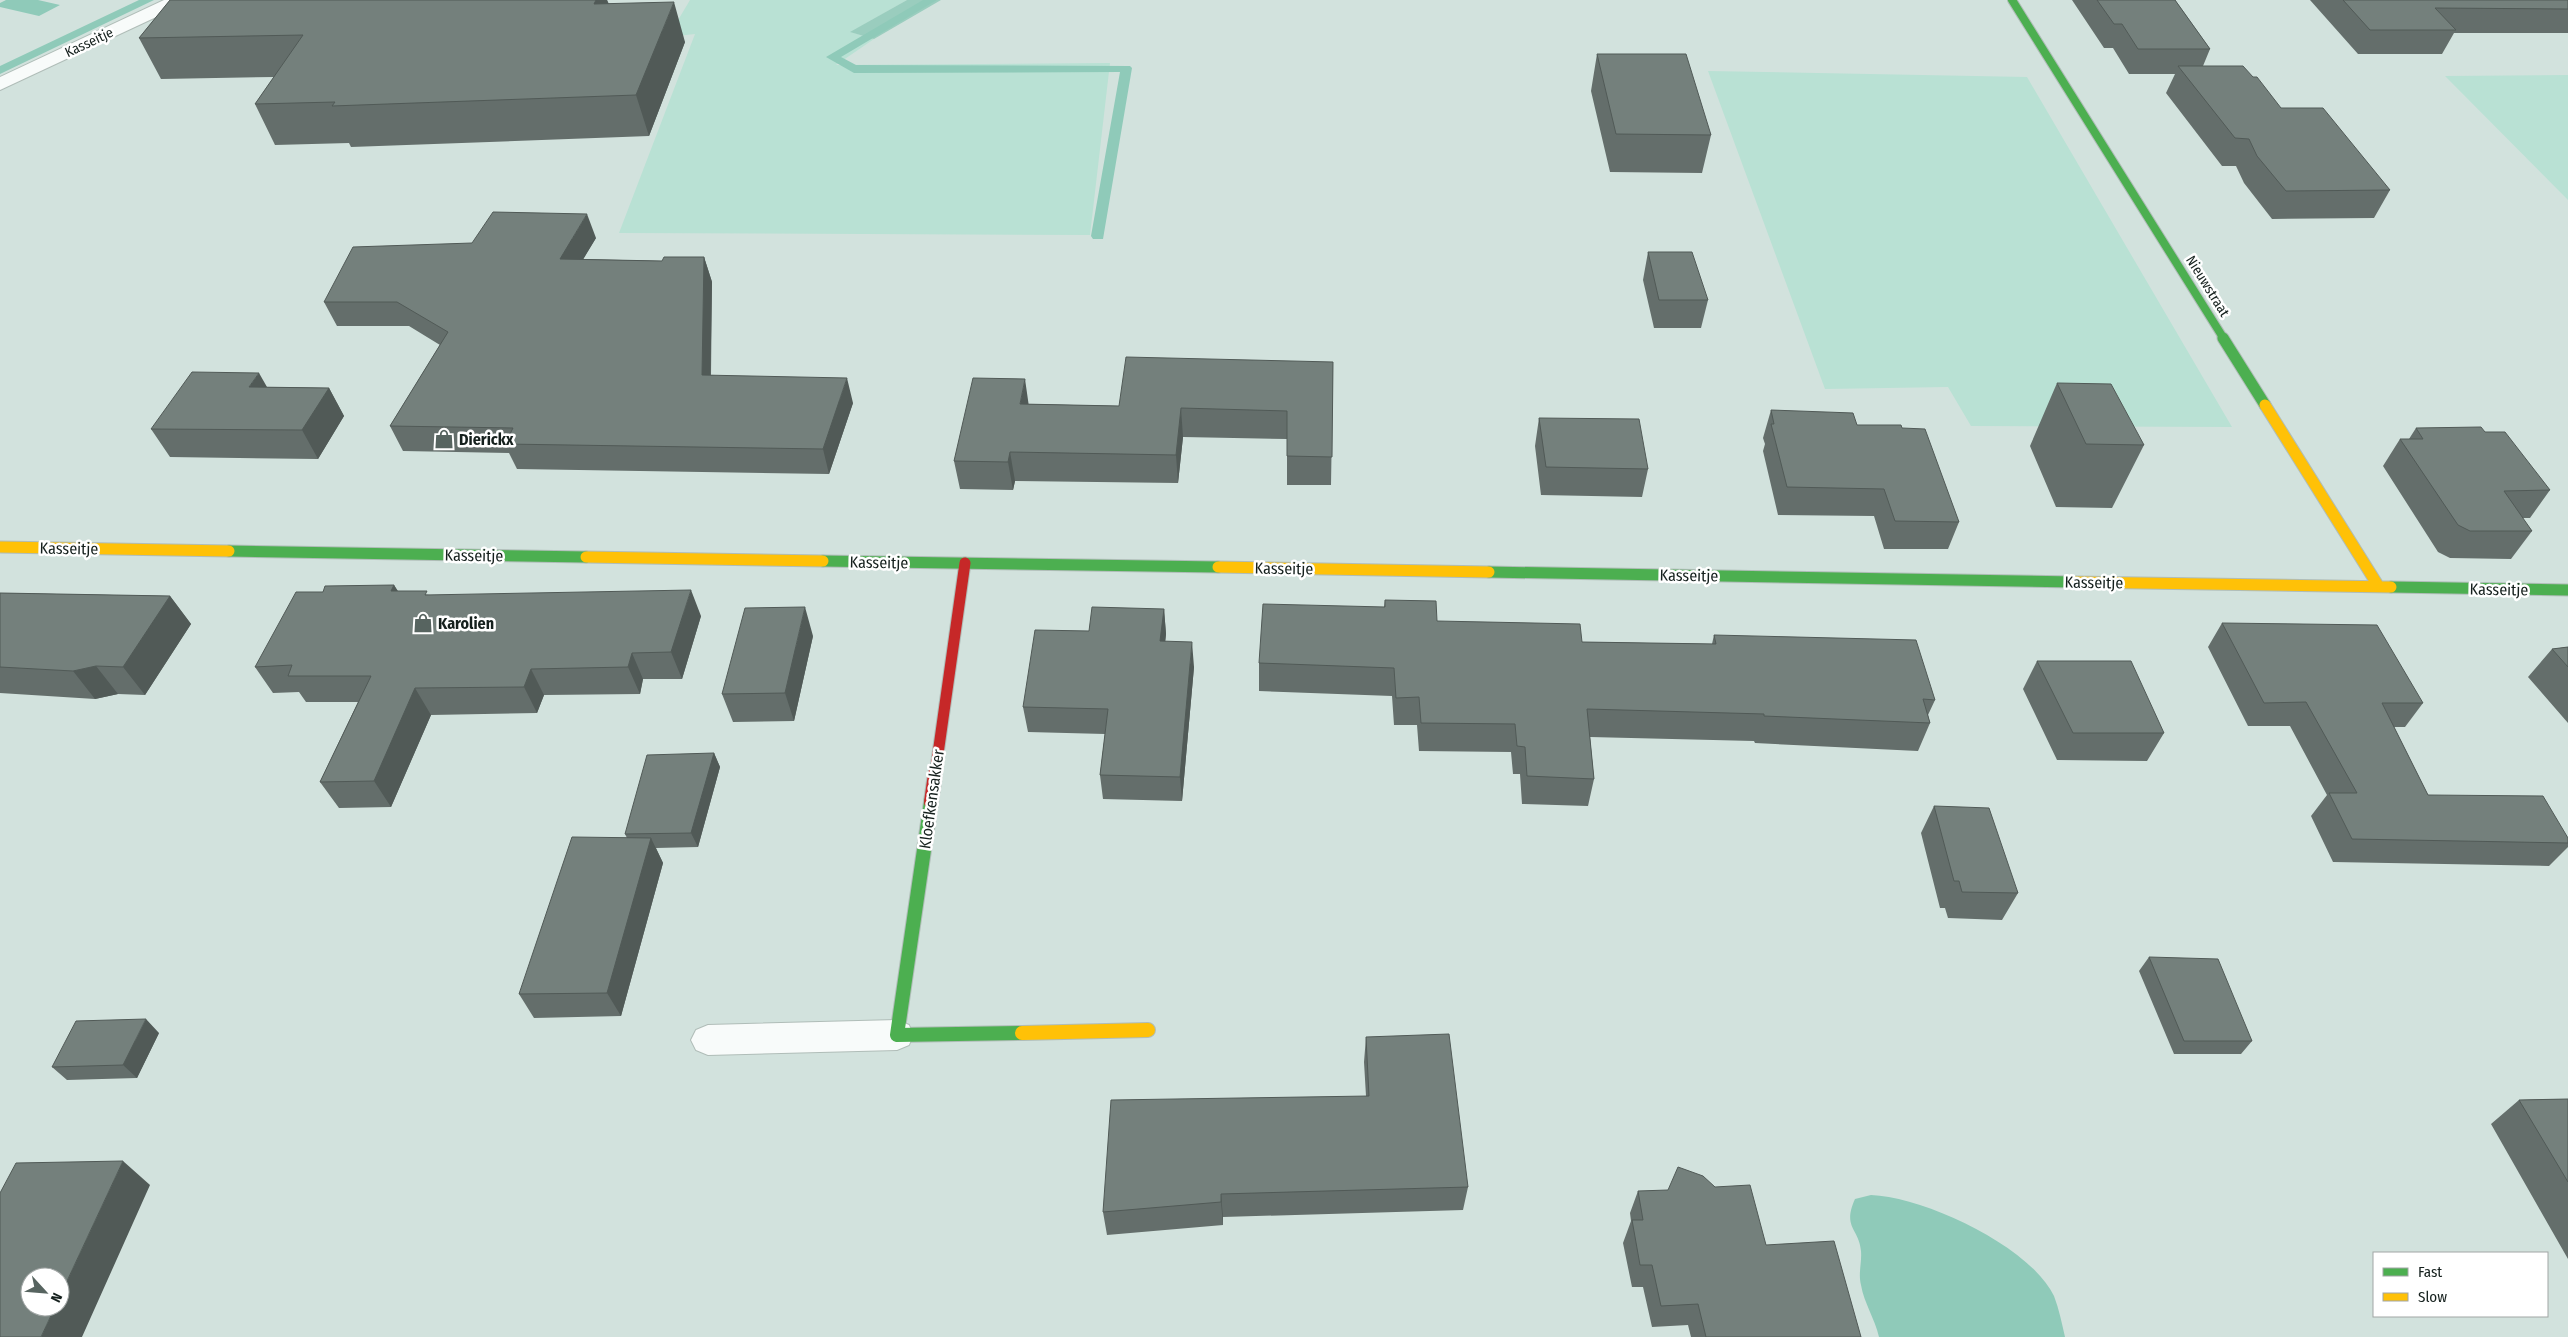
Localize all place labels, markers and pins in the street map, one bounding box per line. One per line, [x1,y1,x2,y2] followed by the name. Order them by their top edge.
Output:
[433,428,455,450] shop icon: Dierickx
[459,430,514,449] place label: Dierickx
[412,612,434,634] shop icon: Karolien
[438,614,494,633] place label: Karolien

